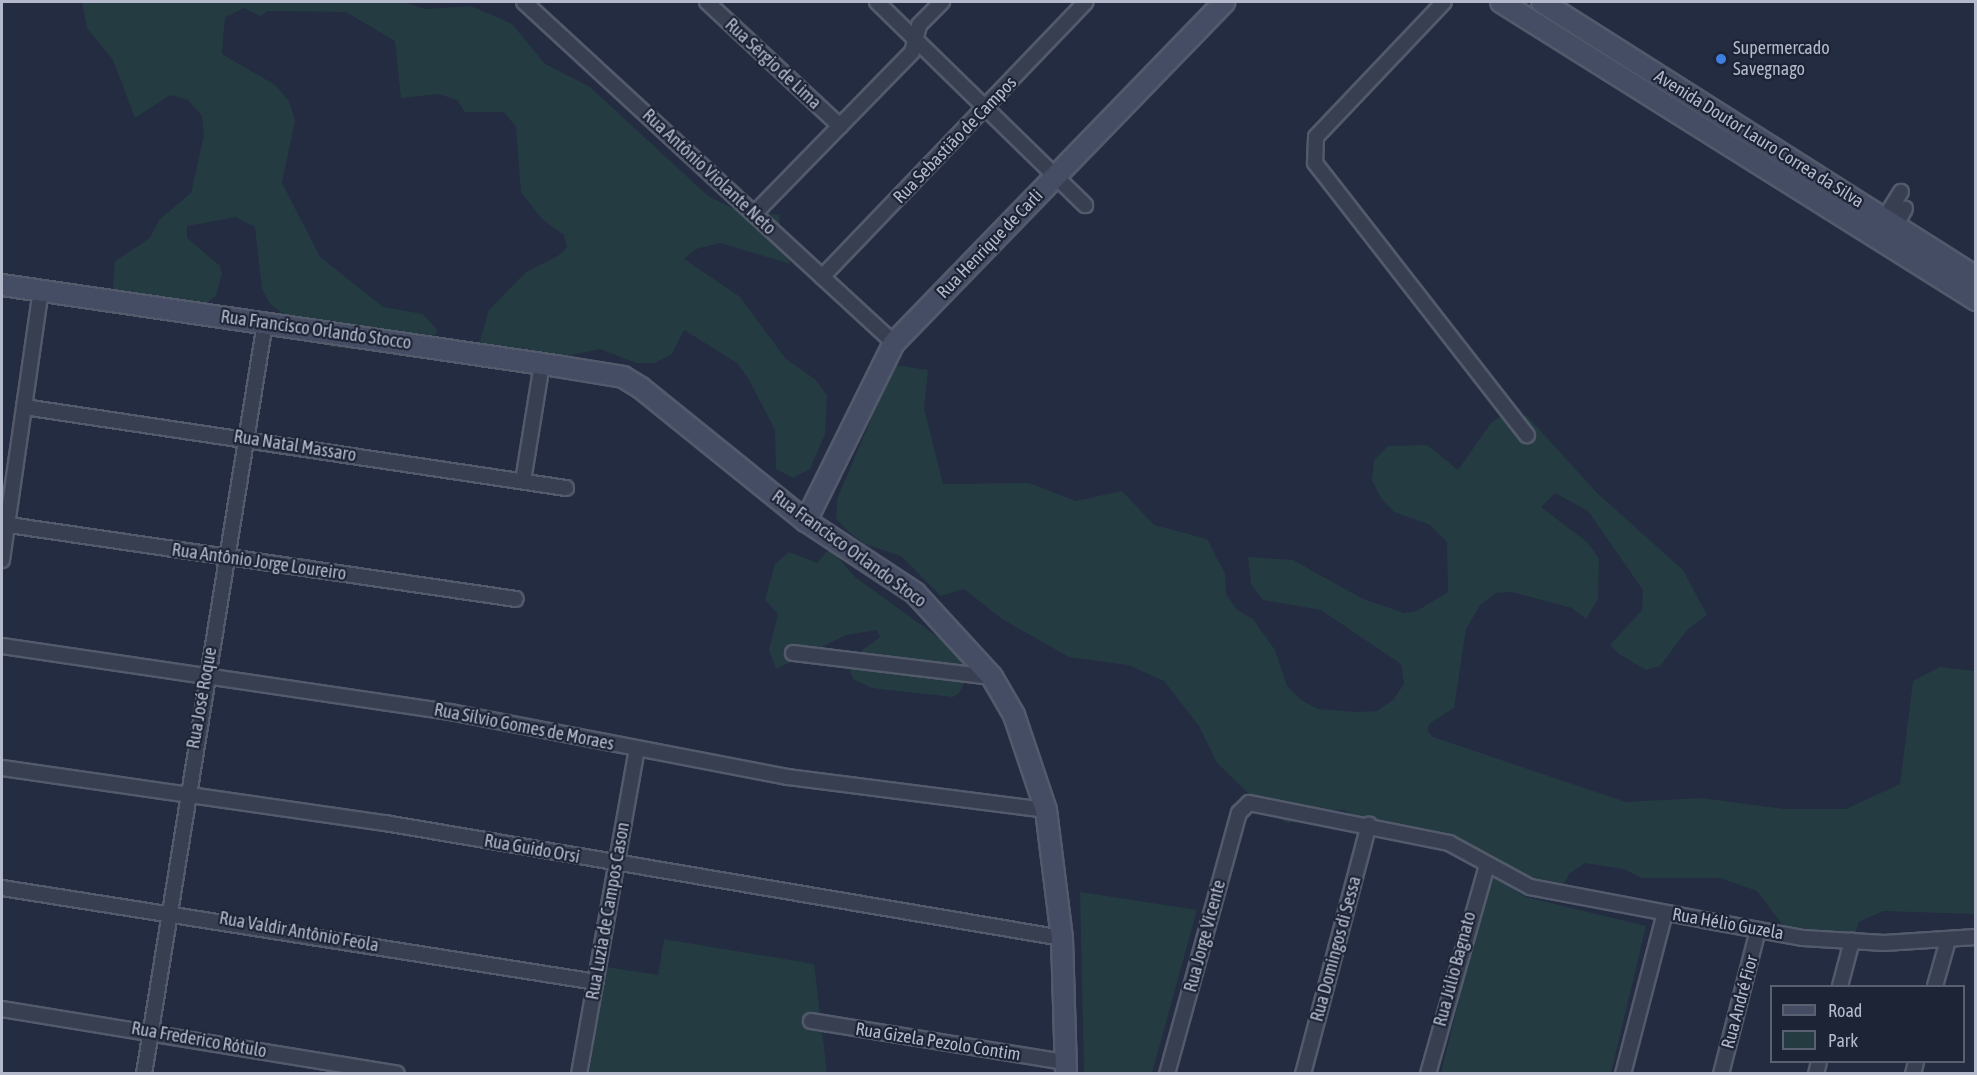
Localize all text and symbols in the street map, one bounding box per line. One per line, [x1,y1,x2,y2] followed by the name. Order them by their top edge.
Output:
[720,14,826,114] street label: Rua Sérgio de Lima
[1733,38,1830,80] place label: Supermercado Savegnago
[1714,52,1728,66] marker: Supermercado Savegnago
[1650,66,1868,212] street label: Avenida Doutor Lauro Correa da Silva
[889,72,1021,208] street label: Rua Sebastião de Campos
[638,105,780,239] street label: Rua Antônio Violante Neto
[933,185,1047,303] street label: Rua Henrique de Carli
[219,306,413,354] street label: Rua Francisco Orlando Stocco
[232,426,358,466] street label: Rua Natal Massaro
[768,486,930,612] street label: Rua Francisco Orlando Stoco
[170,539,348,585] street label: Rua Antônio Jorge Loureiro
[182,646,222,750] street label: Rua José Roque
[432,699,616,755] street label: Rua Sílvio Gomes de Moraes
[582,820,634,1002] street label: Rua Luzia de Campos Cason
[483,830,581,868] street label: Rua Guido Orsi
[1306,874,1366,1024] street label: Rua Domingos di Sessa
[1180,878,1230,994] street label: Rua Jorge Vicente
[1671,904,1785,944] street label: Rua Hélio Guzela
[218,907,380,957] street label: Rua Valdir Antônio Feola
[1429,909,1481,1029] street label: Rua Júlio Bagnato
[1717,953,1763,1051] street label: Rua André Fior
[1770,985,1965,1063] legend
[1828,1000,1862,1021] text: Road
[130,1017,268,1063] street label: Rua Frederico Rótulo
[854,1018,1022,1066] street label: Rua Gizela Pezolo Contim
[1828,1030,1858,1051] text: Park

